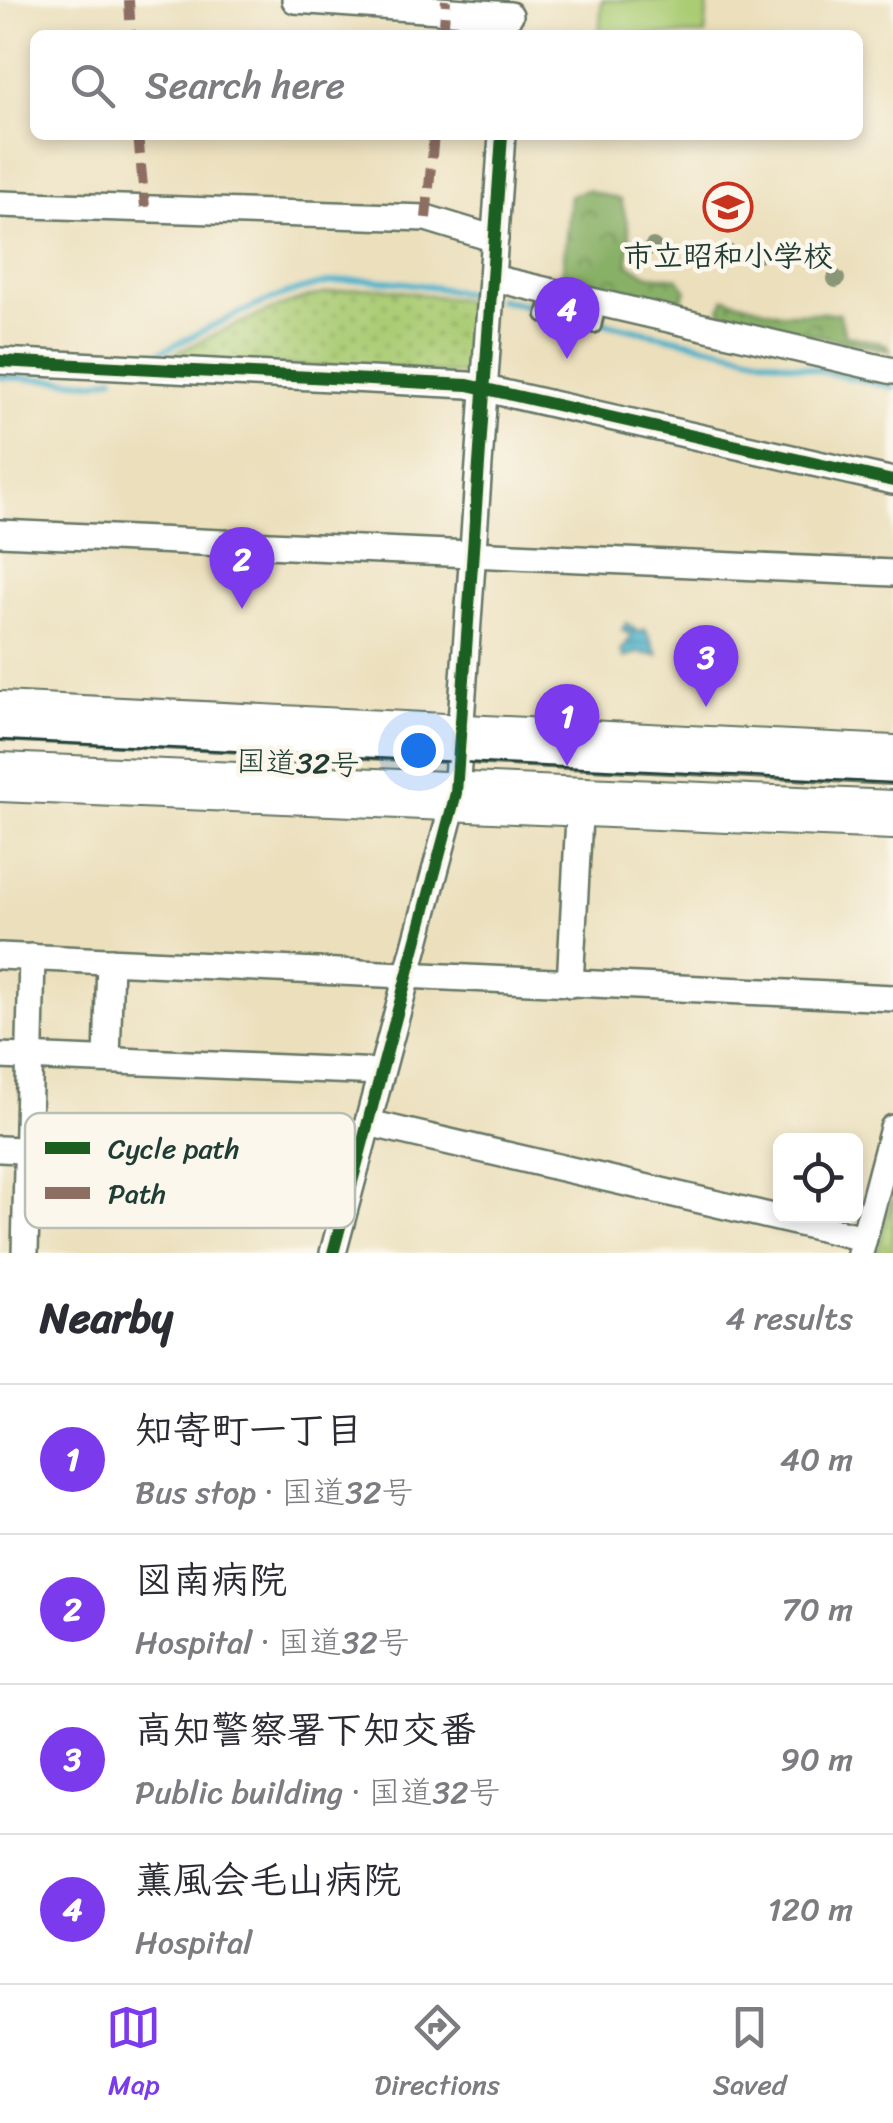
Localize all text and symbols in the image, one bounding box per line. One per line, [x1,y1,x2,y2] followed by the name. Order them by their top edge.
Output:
[30,30,863,140] search box
[145,52,345,119] text: Search here
[65,58,120,113] icon: search
[702,181,754,233] school or university icon: 市立昭和小学校
[623,229,833,283] place label: 市立昭和小学校
[534,276,600,359] pin: 4
[210,526,274,609] pin: 2
[674,624,738,707] pin: 3
[534,684,600,766] pin: 1
[393,725,444,776] your location
[235,734,361,792] street label: 国道32号
[25,1113,355,1228] legend
[108,1124,239,1173] text: Cycle path
[773,1133,863,1223] map controls
[773,1133,863,1223] button: locate
[108,1169,166,1218] text: Path
[40,1281,173,1355] text: Nearby
[725,1290,853,1347] text: 4 results
[135,1397,363,1464] text: 知寄町一丁目
[66,1431,79,1488] text: 1
[780,1431,853,1488] text: 40 m
[135,1464,413,1521] text: Bus stop · 国道32号
[135,1547,287,1614] text: 図南病院
[63,1581,82,1638] text: 2
[782,1581,853,1638] text: 70 m
[135,1614,410,1671] text: Hospital · 国道32号
[135,1697,477,1764] text: 高知警察署下知交番
[64,1731,81,1788] text: 3
[780,1731,853,1788] text: 90 m
[135,1764,500,1821] text: Public building · 国道32号
[135,1847,401,1914] text: 薫風会毛山病院
[62,1881,83,1938] text: 4
[768,1881,853,1938] text: 120 m
[135,1914,252,1971] text: Hospital
[106,2000,161,2109] tab: Map
[374,2000,500,2109] tab: Directions
[713,2000,787,2109] tab: Saved

